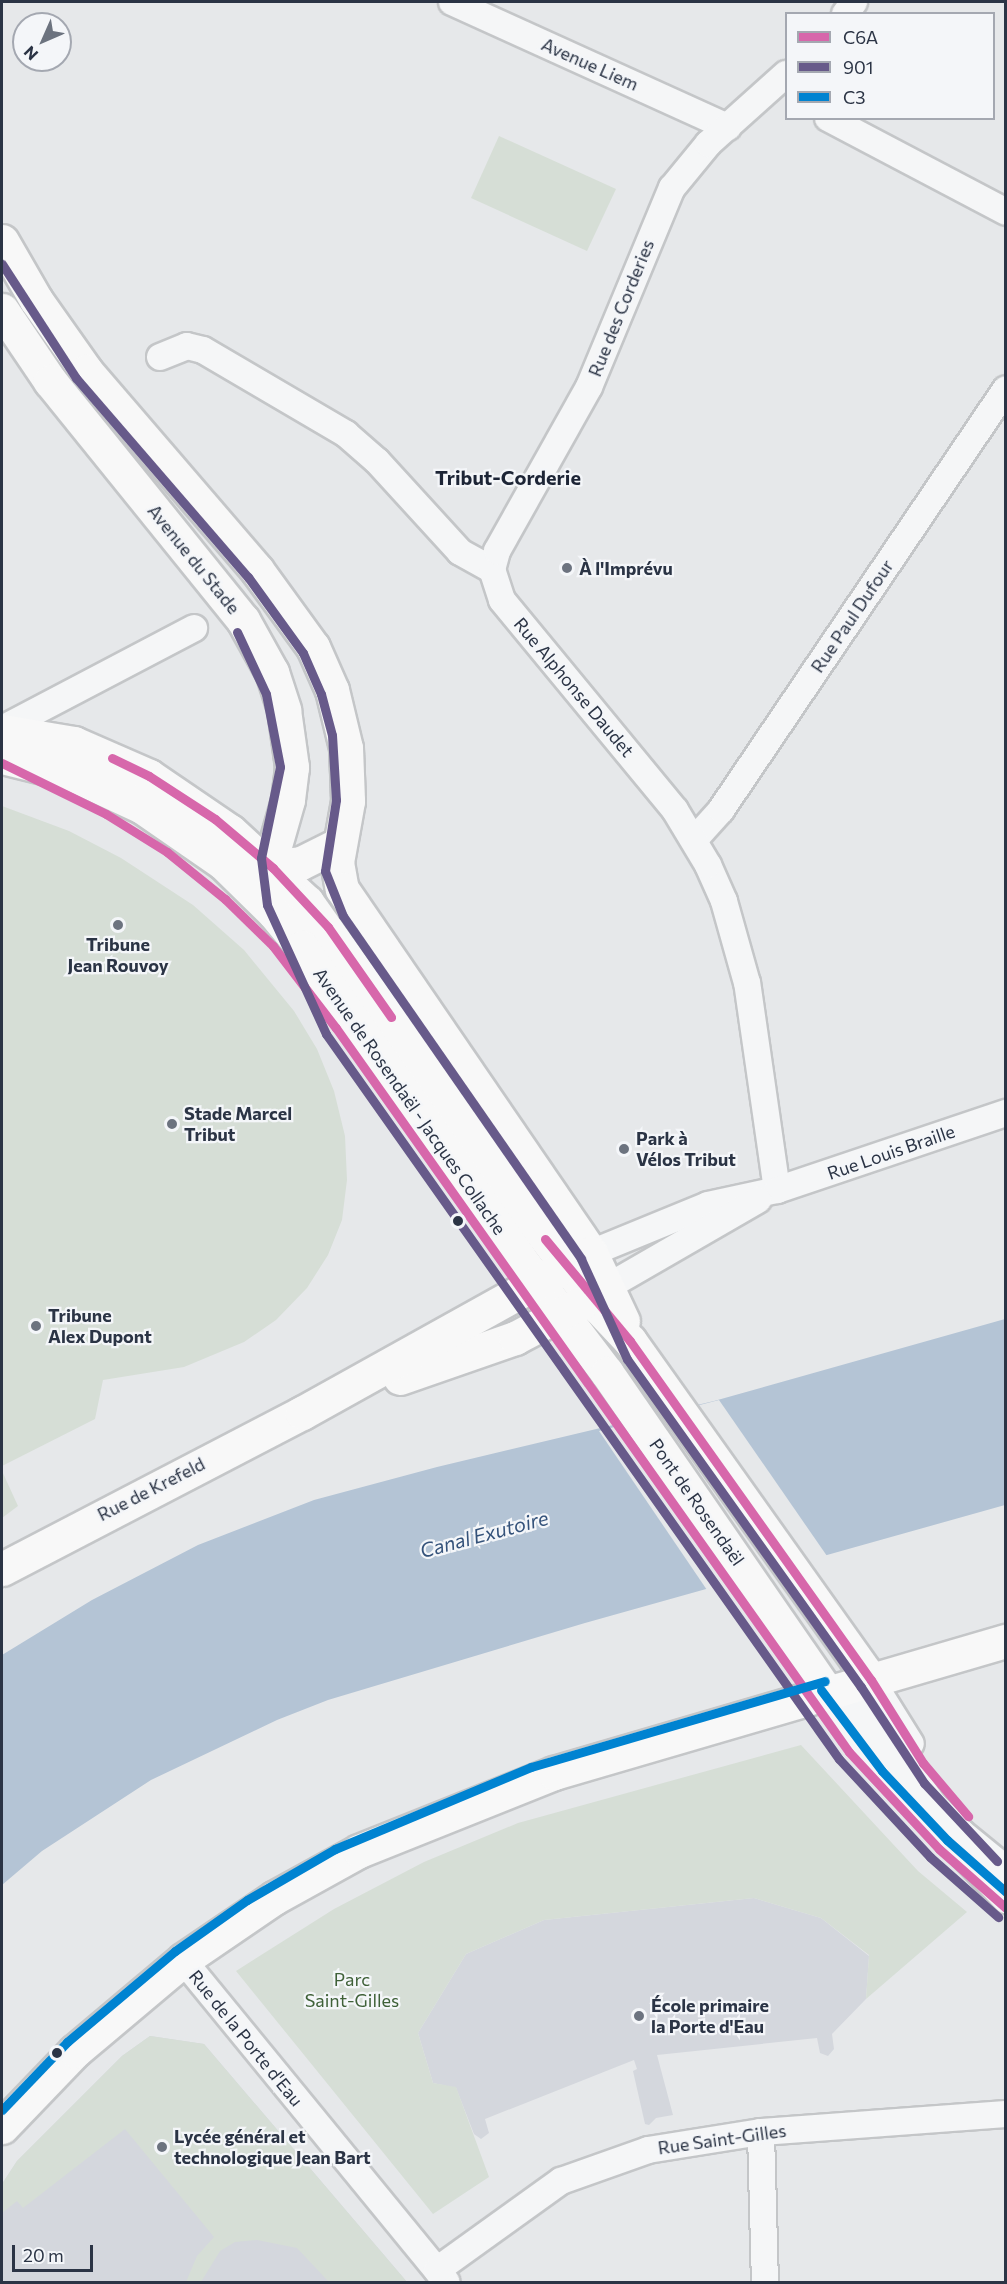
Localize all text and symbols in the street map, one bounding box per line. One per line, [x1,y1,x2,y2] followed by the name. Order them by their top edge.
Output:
[12,12,72,72] north arrow
[785,12,995,120] legend
[843,26,878,48] text: C6A
[538,33,642,95] street label: Avenue Liem
[19,43,41,65] text: N
[843,56,873,78] text: 901
[843,86,866,108] text: C3
[584,236,658,380] street label: Rue des Corderies
[435,465,581,489] district label: Tribut-Corderie
[143,500,245,618] street label: Avenue du Stade
[806,555,898,677] street label: Rue Paul Dufour
[579,557,673,579] place label: À l'Imprévu
[560,561,574,575] marker: À l'Imprévu
[509,613,639,761] street label: Rue Alphonse Daudet
[111,918,125,932] marker: Tribune Jean Rouvoy
[67,934,169,976] place label: Tribune Jean Rouvoy
[309,963,511,1239] street label: Avenue de Rosendaël - Jacques Collache
[184,1103,292,1146] place label: Stade Marcel Tribut
[165,1117,179,1131] marker: Stade Marcel Tribut
[824,1120,958,1184] street label: Rue Louis Braille
[636,1128,736,1170] place label: Park à Vélos Tribut
[617,1142,631,1156] marker: Park à Vélos Tribut
[452,1215,464,1227] unlabelled marker
[48,1305,152,1348] place label: Tribune Alex Dupont
[29,1319,43,1333] marker: Tribune Alex Dupont
[645,1434,749,1570] street label: Pont de Rosendaël
[94,1453,208,1525] street label: Rue de Krefeld
[417,1505,551,1563] water label: Canal Exutoire
[184,1966,308,2110] street label: Rue de la Porte d'Eau
[305,1969,399,2012] park label: Parc Saint-Gilles
[651,1995,769,2038] place label: École primaire la Porte d'Eau
[632,2009,646,2023] marker: École primaire la Porte d'Eau
[51,2047,63,2059] unlabelled marker
[656,2119,788,2159] street label: Rue Saint-Gilles
[174,2126,371,2168] place label: Lycée général et technologique Jean Bart
[155,2140,169,2154] marker: Lycée général et technologique Jean Bart
[15,2233,96,2271] scale bar
[23,2244,64,2266] text: 20 m

